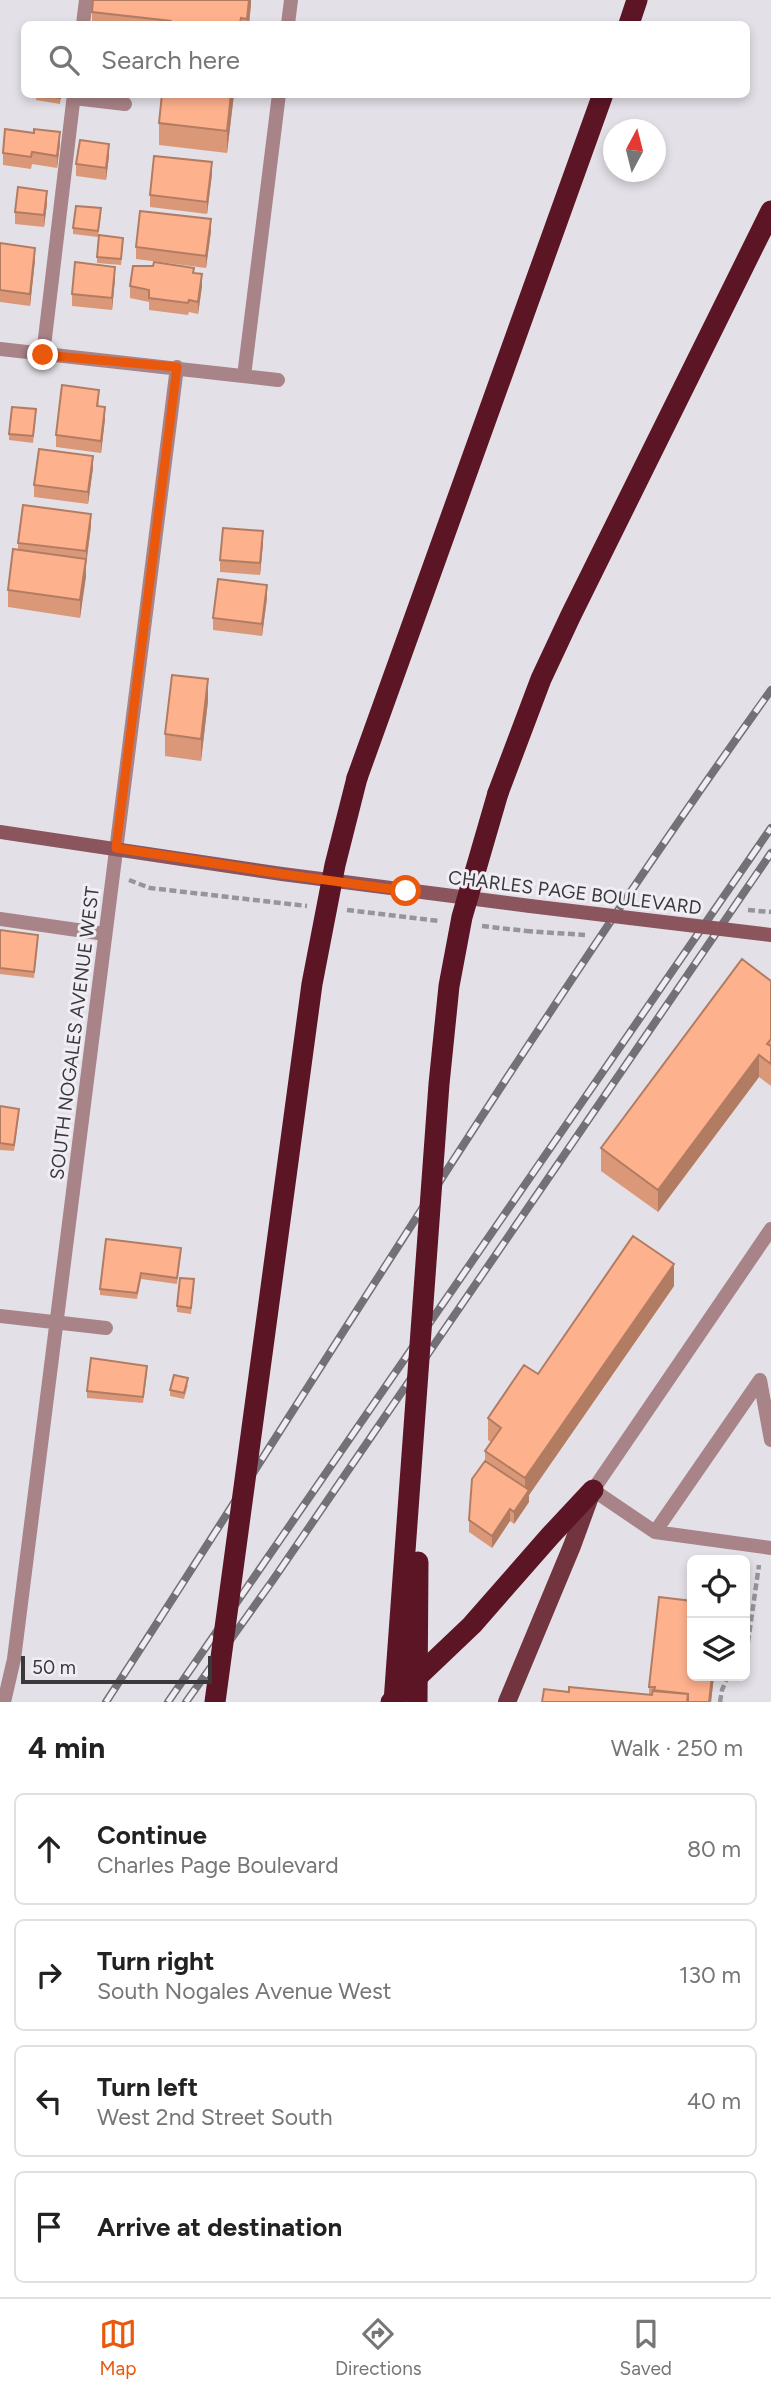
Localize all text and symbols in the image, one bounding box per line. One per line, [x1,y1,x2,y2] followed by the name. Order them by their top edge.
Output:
[21,21,750,98] search box
[45,41,83,79] icon: search
[101,44,240,76] text: Search here
[603,119,666,182] north arrow
[27,339,58,370] route end
[447,866,703,919] street label: CHARLES PAGE BOULEVARD
[390,875,421,906] route start
[45,885,104,1181] street label: SOUTH NOGALES AVENUE WEST
[687,1555,750,1681] map controls
[687,1555,750,1618] button: locate
[687,1618,750,1681] button: layers
[21,1653,212,1685] scale bar
[32,1656,76,1679] text: 50 m
[28,1729,105,1766] text: 4 min
[611,1734,743,1762] text: Walk · 250 m
[97,1819,207,1851] text: Continue
[30,1830,68,1868] icon: ahead
[687,1835,741,1863] text: 80 m
[97,1851,339,1879] text: Charles Page Boulevard
[97,1945,214,1977] text: Turn right
[30,1956,68,1994] icon: right
[679,1961,741,1989] text: 130 m
[97,1977,391,2005] text: South Nogales Avenue West
[97,2071,198,2103] text: Turn left
[30,2082,68,2120] icon: left
[687,2087,741,2115] text: 40 m
[97,2103,333,2131] text: West 2nd Street South
[30,2208,68,2246] icon: arrive
[97,2211,342,2243] text: Arrive at destination
[99,2315,137,2380] tab: Map
[335,2315,422,2380] tab: Directions
[620,2315,672,2380] tab: Saved

